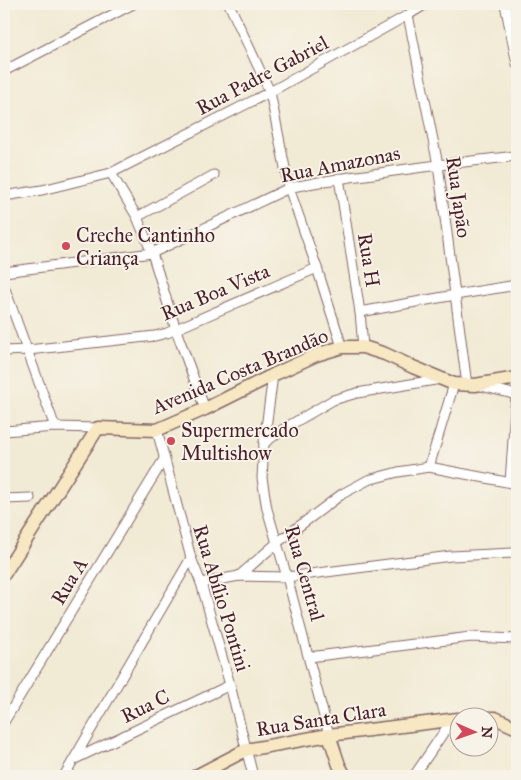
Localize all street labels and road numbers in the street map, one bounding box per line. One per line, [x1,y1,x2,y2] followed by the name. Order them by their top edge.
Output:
[192,30,333,120] street label: Rua Padre Gabriel
[278,141,402,187] street label: Rua Amazonas
[440,155,477,239] street label: Rua Japão
[353,231,385,289] street label: Rua H
[157,258,273,326] street label: Rua Boa Vista
[147,323,332,419] street label: Avenida Costa Brandão
[188,522,256,675] street label: Rua Abílio Pontini
[280,522,330,624] street label: Rua Central
[46,553,93,609] street label: Rua A
[117,684,173,728] street label: Rua C
[254,697,388,741] street label: Rua Santa Clara

